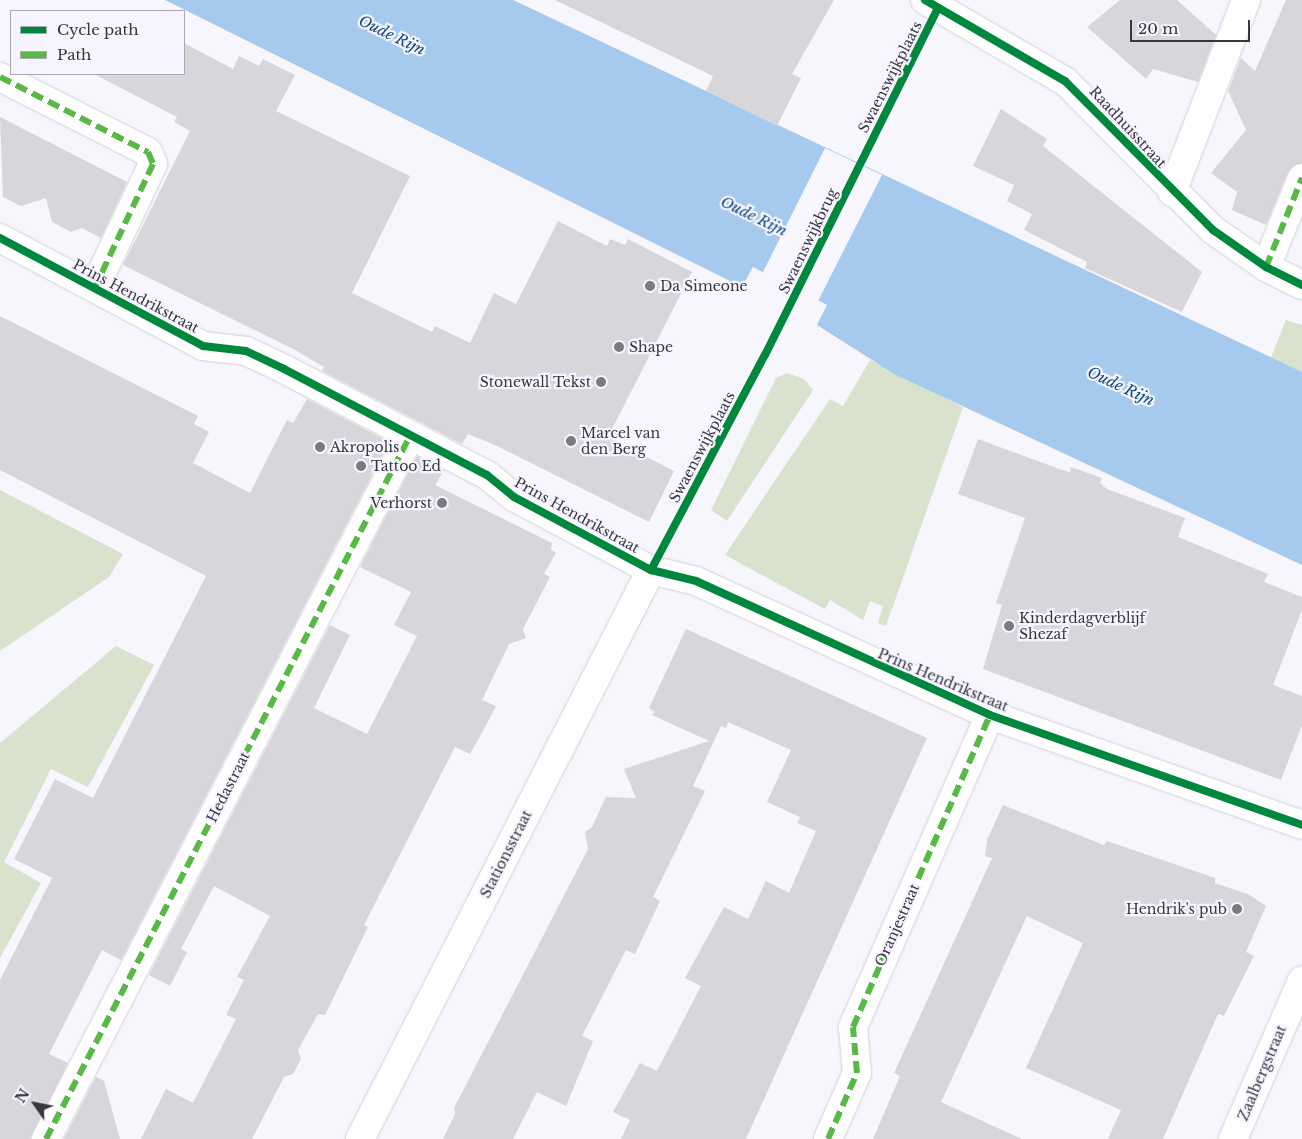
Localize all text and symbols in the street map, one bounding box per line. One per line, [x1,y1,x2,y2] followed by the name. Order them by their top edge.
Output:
[10,10,185,75] legend
[1132,10,1252,42] scale bar
[356,11,428,59] water label: Oude Rijn
[855,18,925,136] street label: Swaenswijkplaats
[1138,19,1178,38] text: 20 m
[57,20,139,39] text: Cycle path
[57,45,91,64] text: Path
[1086,83,1170,171] street label: Raadhuisstraat
[775,185,841,297] street label: Swaenswijkbrug
[718,192,790,240] water label: Oude Rijn
[70,256,202,336] street label: Prins Hendrikstraat
[660,278,748,294] place label: Da Simeone
[644,280,656,292] marker: Da Simeone
[629,339,673,355] place label: Shape
[613,341,625,353] marker: Shape
[1085,363,1157,409] water label: Oude Rijn
[479,374,591,390] place label: Stonewall Tekst
[595,376,607,388] marker: Stonewall Tekst
[666,389,738,505] street label: Swaenswijkplaats
[581,425,660,458] place label: Marcel van den Berg
[565,435,577,447] marker: Marcel van den Berg
[330,439,399,455] place label: Akropolis
[314,441,326,453] marker: Akropolis
[371,458,441,474] place label: Tattoo Ed
[355,460,367,472] marker: Tattoo Ed
[512,474,642,556] street label: Prins Hendrikstraat
[370,495,432,511] place label: Verhorst
[436,497,448,509] marker: Verhorst
[1019,610,1145,642] place label: Kinderdagverblijf Shezaf
[1003,620,1015,632] marker: Kinderdagverblijf Shezaf
[875,645,1011,715] street label: Prins Hendrikstraat
[203,749,253,825] street label: Hedastraat
[477,807,535,901] street label: Stationsstraat
[871,881,923,969] street label: Oranjestraat
[1126,901,1227,917] place label: Hendrik's pub
[1231,903,1243,915] marker: Hendrik's pub
[1234,1023,1290,1123] street label: Zaalbergstraat
[10,1079,60,1129] north arrow
[11,1085,34,1106] text: N

